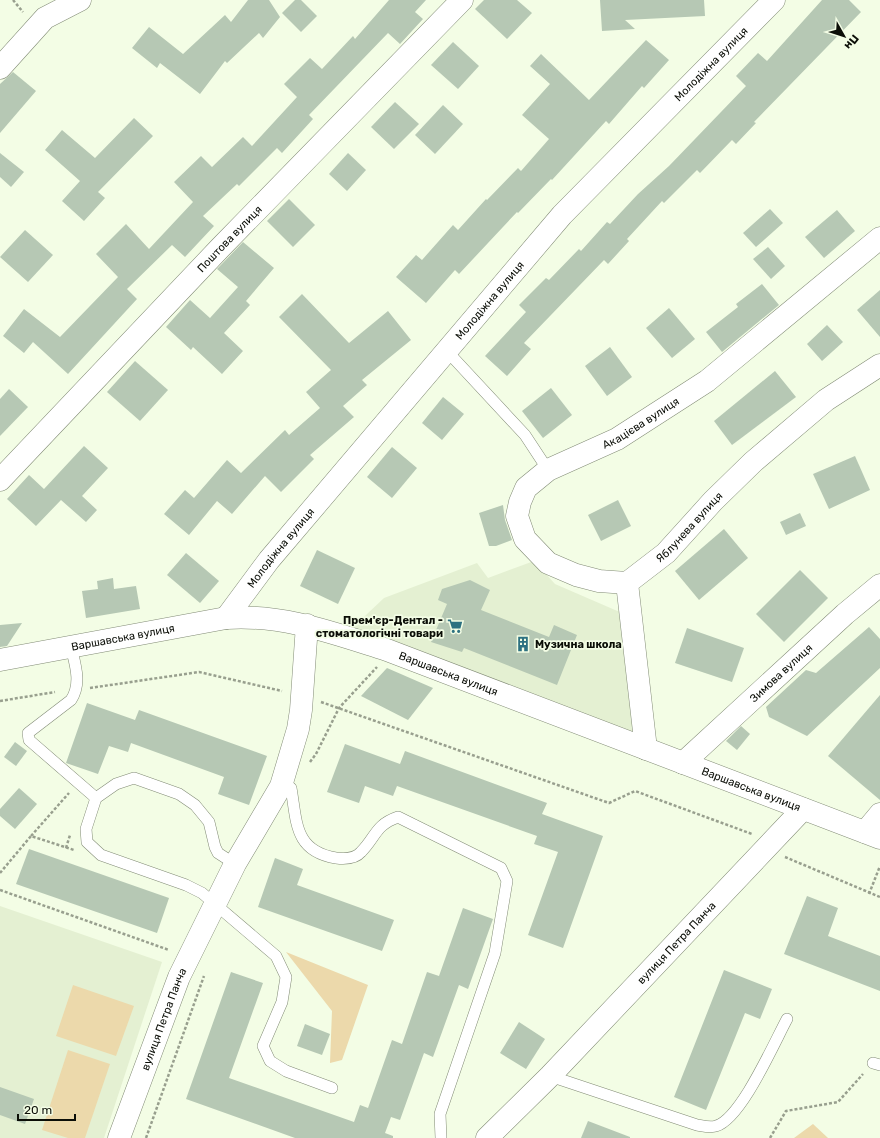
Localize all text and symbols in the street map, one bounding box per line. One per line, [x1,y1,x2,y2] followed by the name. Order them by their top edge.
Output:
[824,16,864,56] north arrow
[672,24,750,104] street label: Молодіжна вулиця
[842,32,861,52] text: Пн
[194,203,265,275] street label: Поштова вулиця
[453,258,527,342] street label: Молодіжна вулиця
[600,394,681,451] street label: Акацієва вулиця
[653,489,725,565] street label: Яблунева вулиця
[244,505,317,590] street label: Молодіжна вулиця
[316,614,443,640] place label: Прем'єр-Дентал - стоматологічні товари
[446,617,464,635] supermarket icon: Прем'єр-Дентал - стоматологічні товари
[70,621,176,653] street label: Варшавська вулиця
[514,635,532,653] building icon: Музична школа
[535,638,622,651] place label: Музична школа
[747,641,815,705] street label: Зимова вулиця
[397,649,500,698] street label: Варшавська вулиця
[700,764,803,814] street label: Варшавська вулиця
[634,899,718,986] street label: вулиця Петра Панча
[138,966,189,1072] street label: вулиця Петра Панча
[18,1096,75,1122] scale bar
[24,1103,52,1117] text: 20 m

